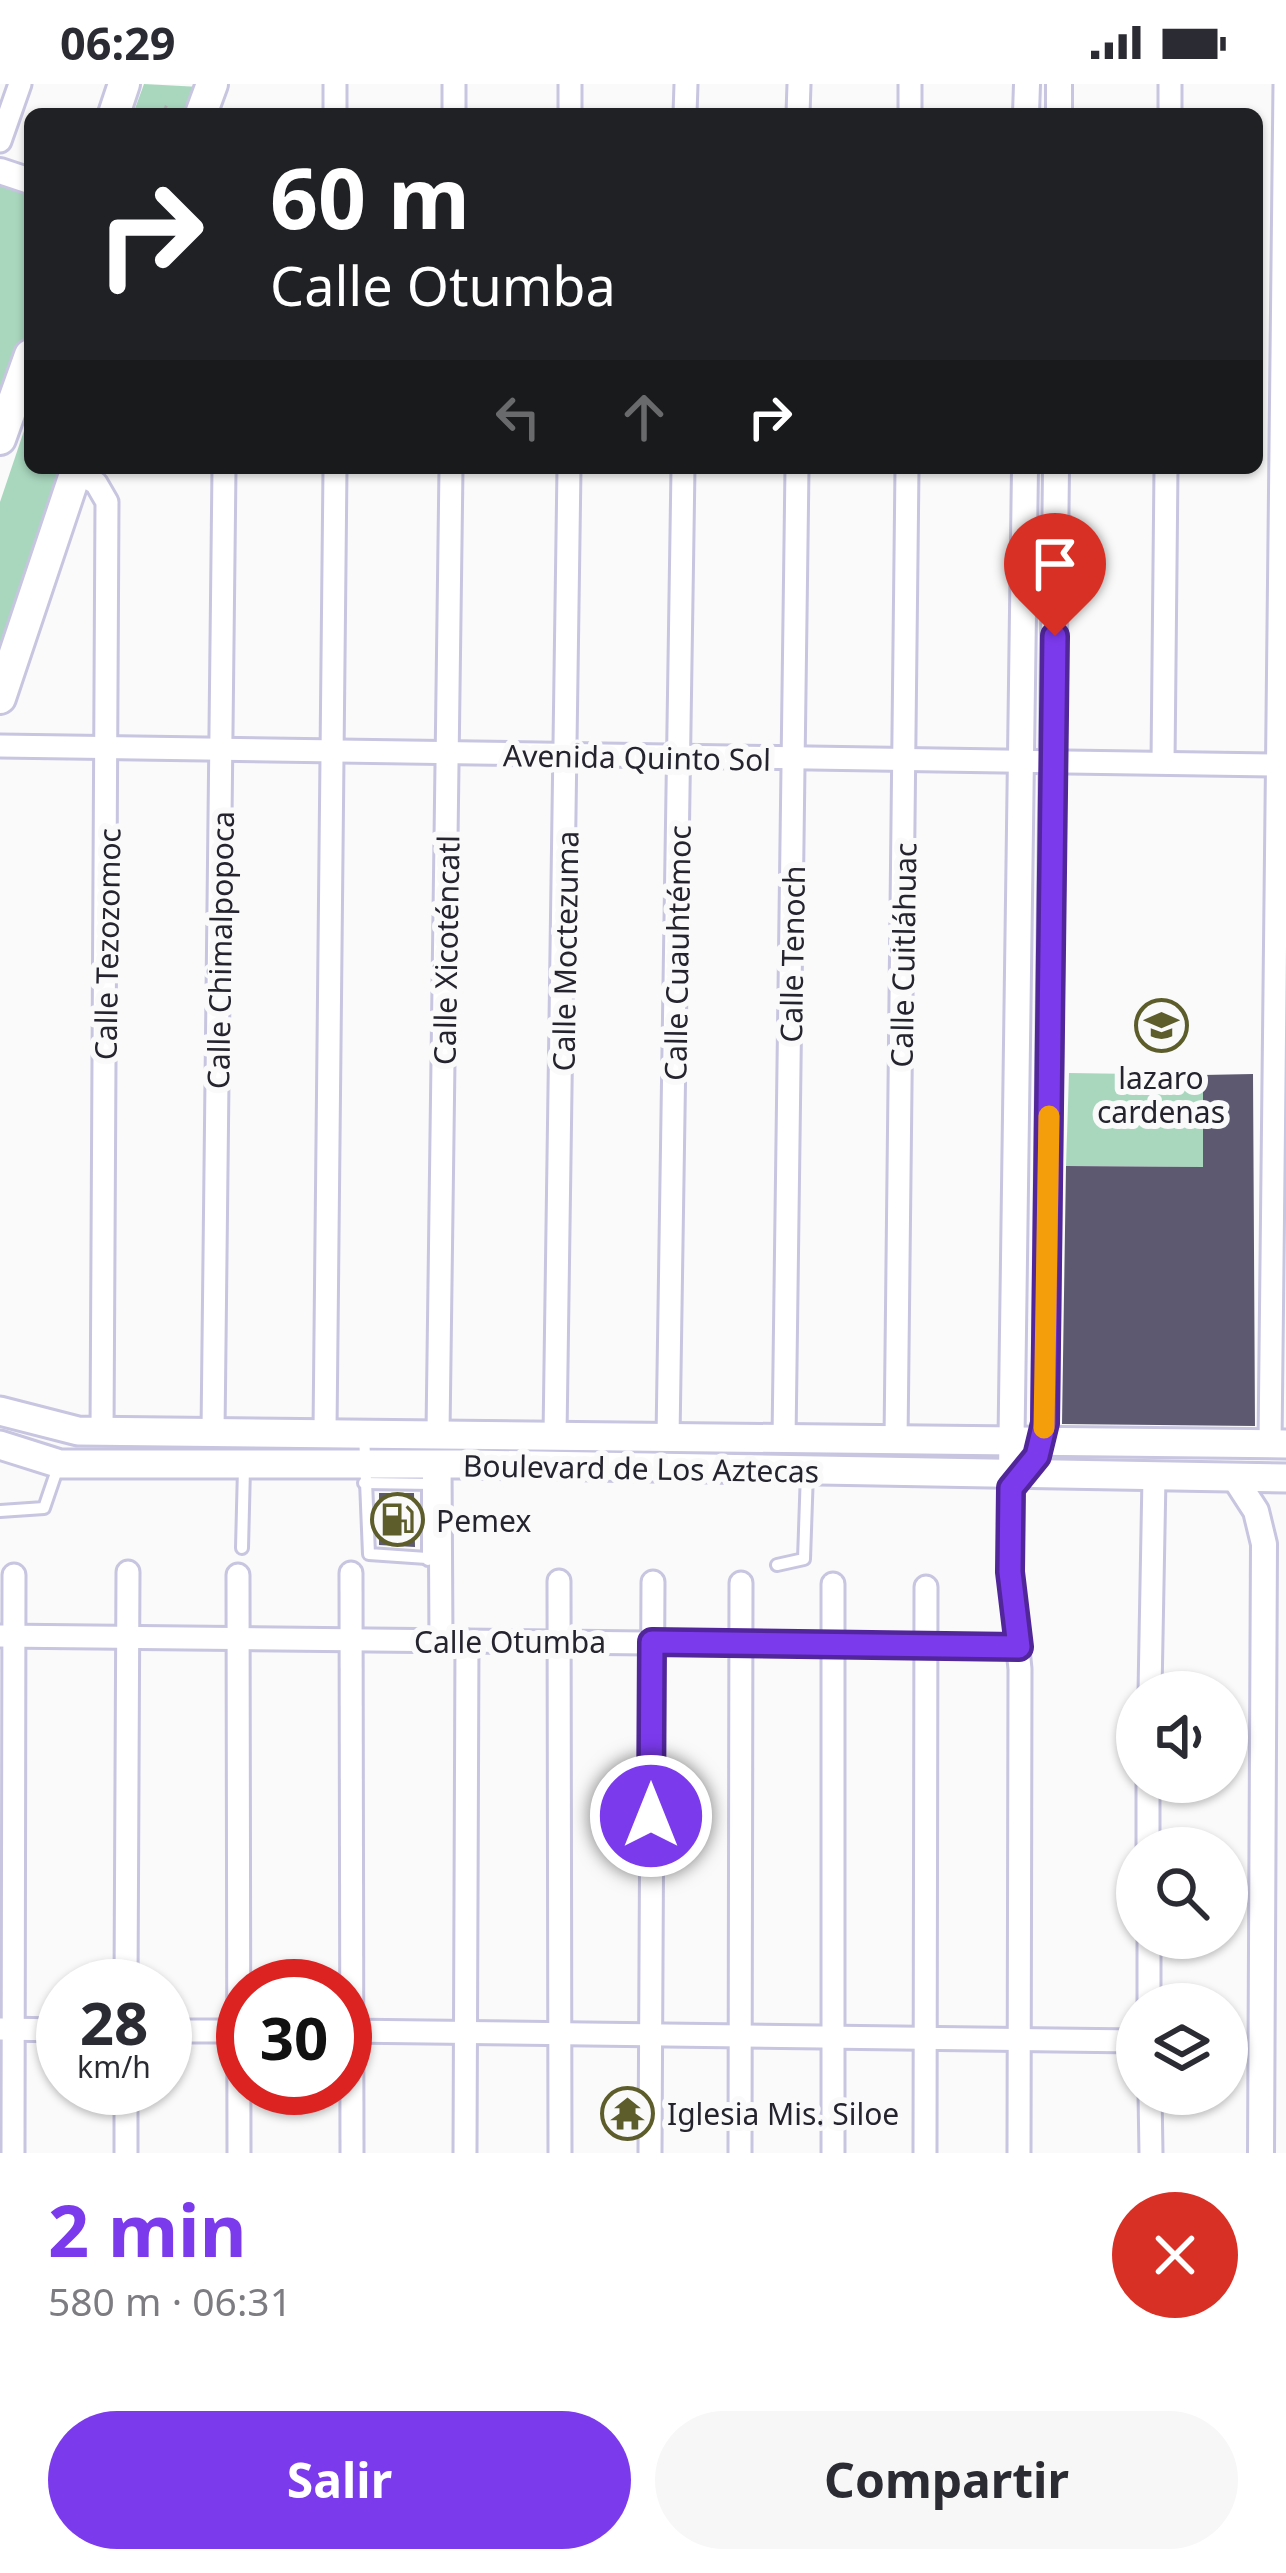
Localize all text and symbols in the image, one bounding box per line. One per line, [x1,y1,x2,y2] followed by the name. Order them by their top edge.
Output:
[60,12,176,73] text: 06:29
[270,139,470,254] text: 60 m
[72,156,228,312] icon: right
[270,248,616,322] text: Calle Otumba
[485,384,551,450] icon: left
[611,384,677,450] icon: ahead
[737,384,803,450] icon: right
[1004,513,1106,636] pin
[1022,531,1088,597] icon: arrive
[503,734,771,780] street label: Avenida Quinto Sol
[197,811,243,1089] street label: Calle Chimalpopoca
[654,825,700,1081] street label: Calle Cuauhtémoc
[84,828,130,1060] street label: Calle Tezozomoc
[542,830,588,1072] street label: Calle Moctezuma
[423,835,469,1065] street label: Calle Xicoténcatl
[881,842,925,1068] street label: Calle Cuitláhuac
[770,865,814,1043] street label: Calle Tenoch
[1133,997,1189,1053] school or university icon: lazaro cardenas
[1097,1057,1225,1132] place label: lazaro cardenas
[463,1444,819,1492] street label: Boulevard de Los Aztecas
[369,1492,425,1548] fuel station icon: Pemex
[436,1500,531,1541] place label: Pemex
[414,1621,606,1662] street label: Calle Otumba
[1116,1671,1248,2115] map controls
[1116,1671,1248,1803] button: sound
[588,1753,714,1879] position arrow
[1116,1827,1248,1959] button: search
[216,1959,372,2115] speed limit sign: 30
[80,1981,148,2063] text: 28
[1116,1983,1248,2115] button: layers
[77,2046,151,2087] text: km/h
[600,2085,656,2141] temple icon: Iglesia Mis. Siloe
[667,2093,899,2134] place label: Iglesia Mis. Siloe
[48,2180,246,2278] text: 2 min
[1112,2192,1238,2318] button: close
[48,2274,292,2327] text: 580 m · 06:31
[48,2411,631,2549] button: Salir
[655,2411,1238,2549] button: Compartir

